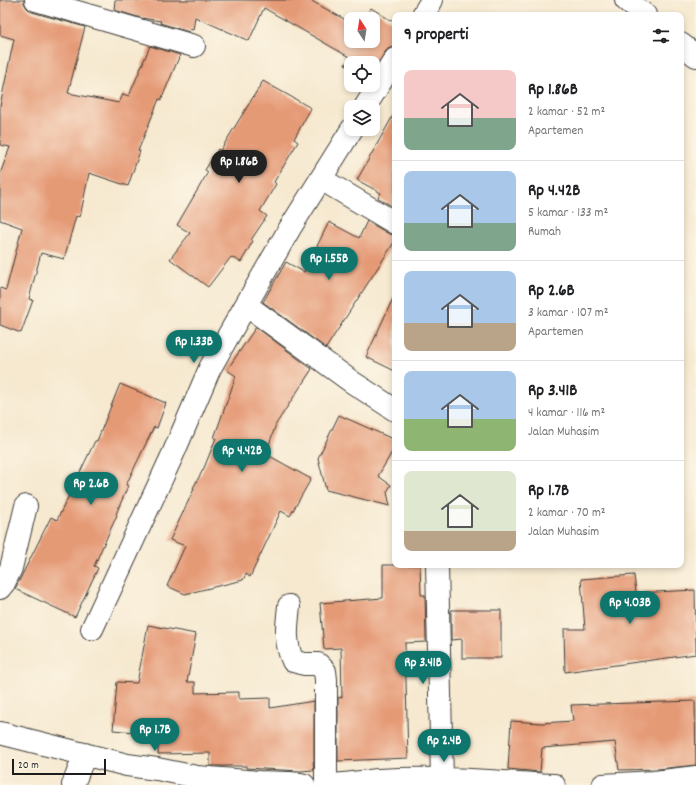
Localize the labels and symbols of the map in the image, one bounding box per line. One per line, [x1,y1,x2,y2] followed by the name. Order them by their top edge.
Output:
[344,12,380,48] north arrow
[198,150,280,184] pin: Rp 1.86B
[288,247,370,281] pin: Rp 1.55B
[153,330,235,364] pin: Rp 1.33B
[201,439,283,473] pin: Rp 4.42B
[54,472,128,506] pin: Rp 2.6B
[589,591,671,625] pin: Rp 4.03B
[382,651,464,685] pin: Rp 3.41B
[118,718,192,752] pin: Rp 1.7B
[407,729,481,763] pin: Rp 2.4B
[12,757,106,776] scale bar

